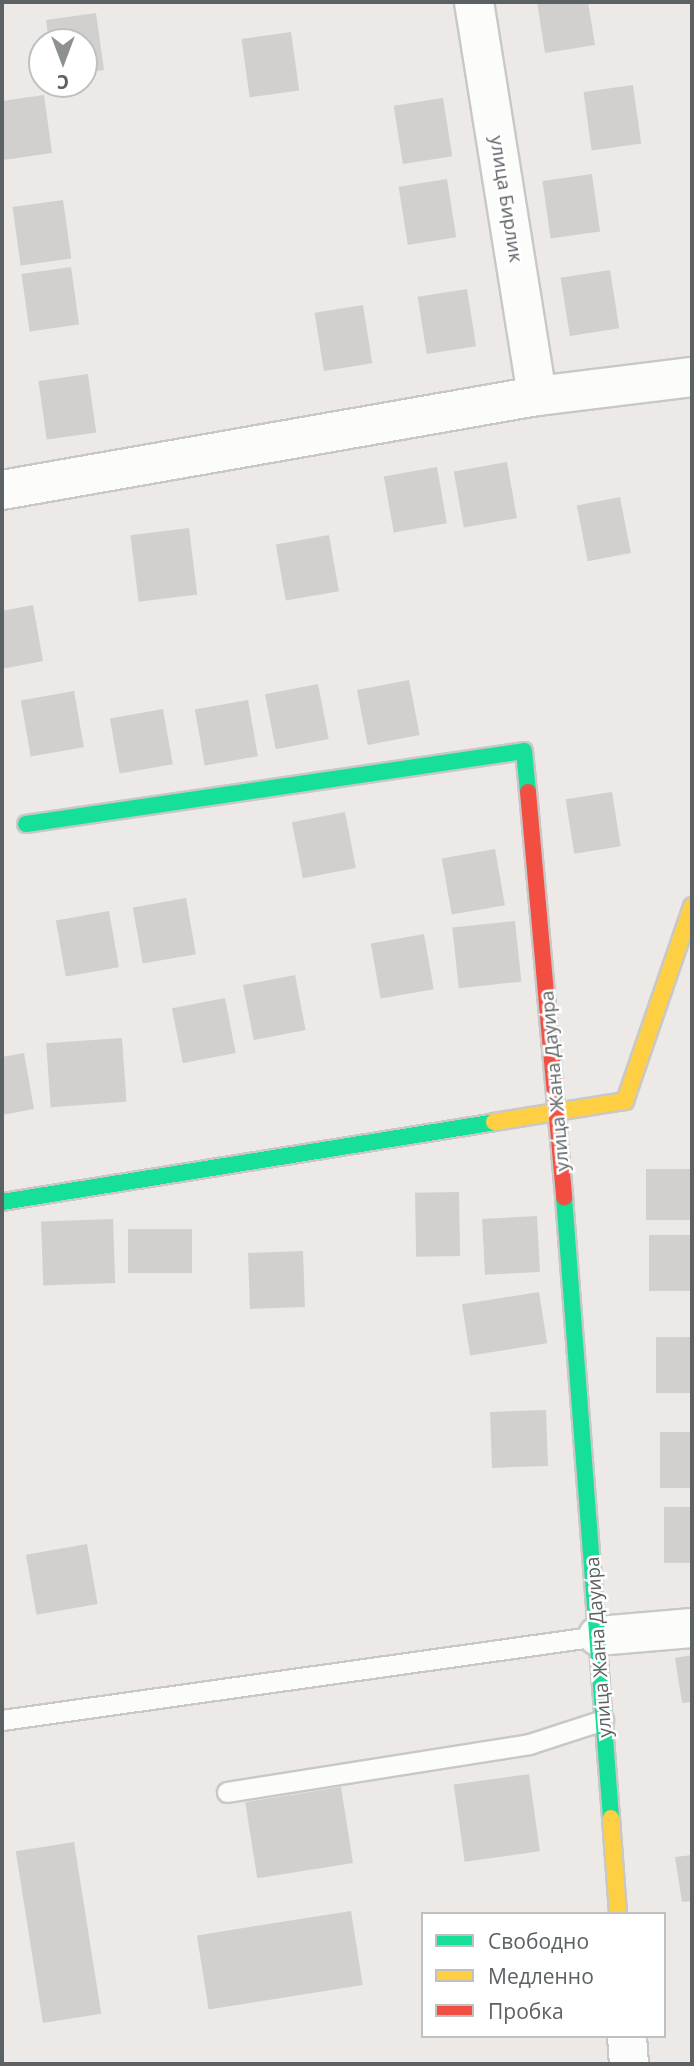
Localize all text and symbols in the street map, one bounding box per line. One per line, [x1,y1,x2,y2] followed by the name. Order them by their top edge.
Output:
[28,28,98,98] north arrow
[57,69,69,95] text: С
[485,134,527,264] street label: улица Бирлик
[536,990,574,1172] street label: улица Жана Дауира
[581,1556,617,1738] street label: улица Жана Дауира
[421,1912,666,2038] legend
[488,1927,589,1955] text: Свободно
[488,1962,594,1990] text: Медленно
[488,1997,564,2025] text: Пробка

